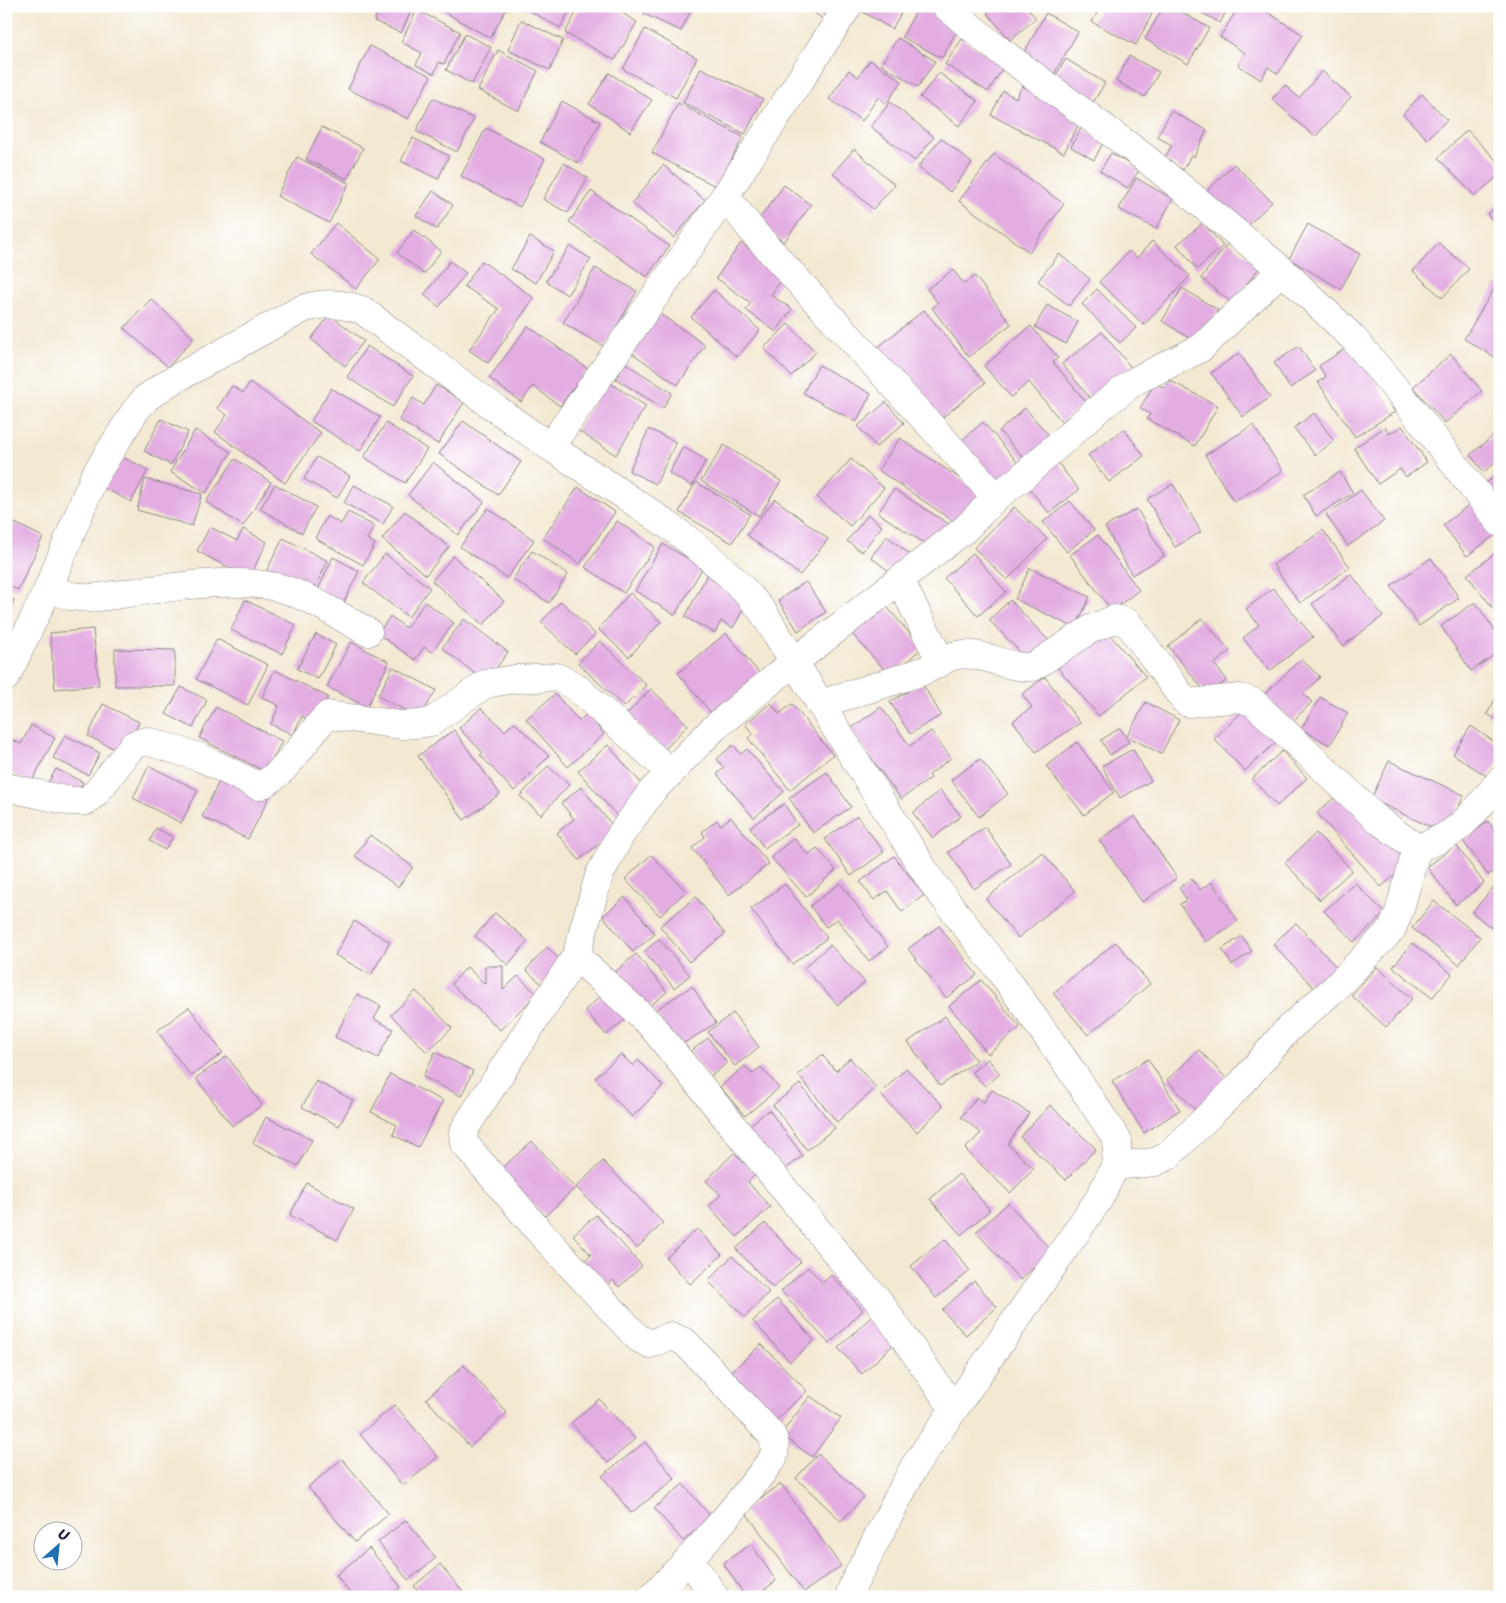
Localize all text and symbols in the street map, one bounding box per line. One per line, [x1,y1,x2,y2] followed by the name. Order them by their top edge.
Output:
[32,1520,82,1570] north arrow
[54,1522,74,1548] text: U

